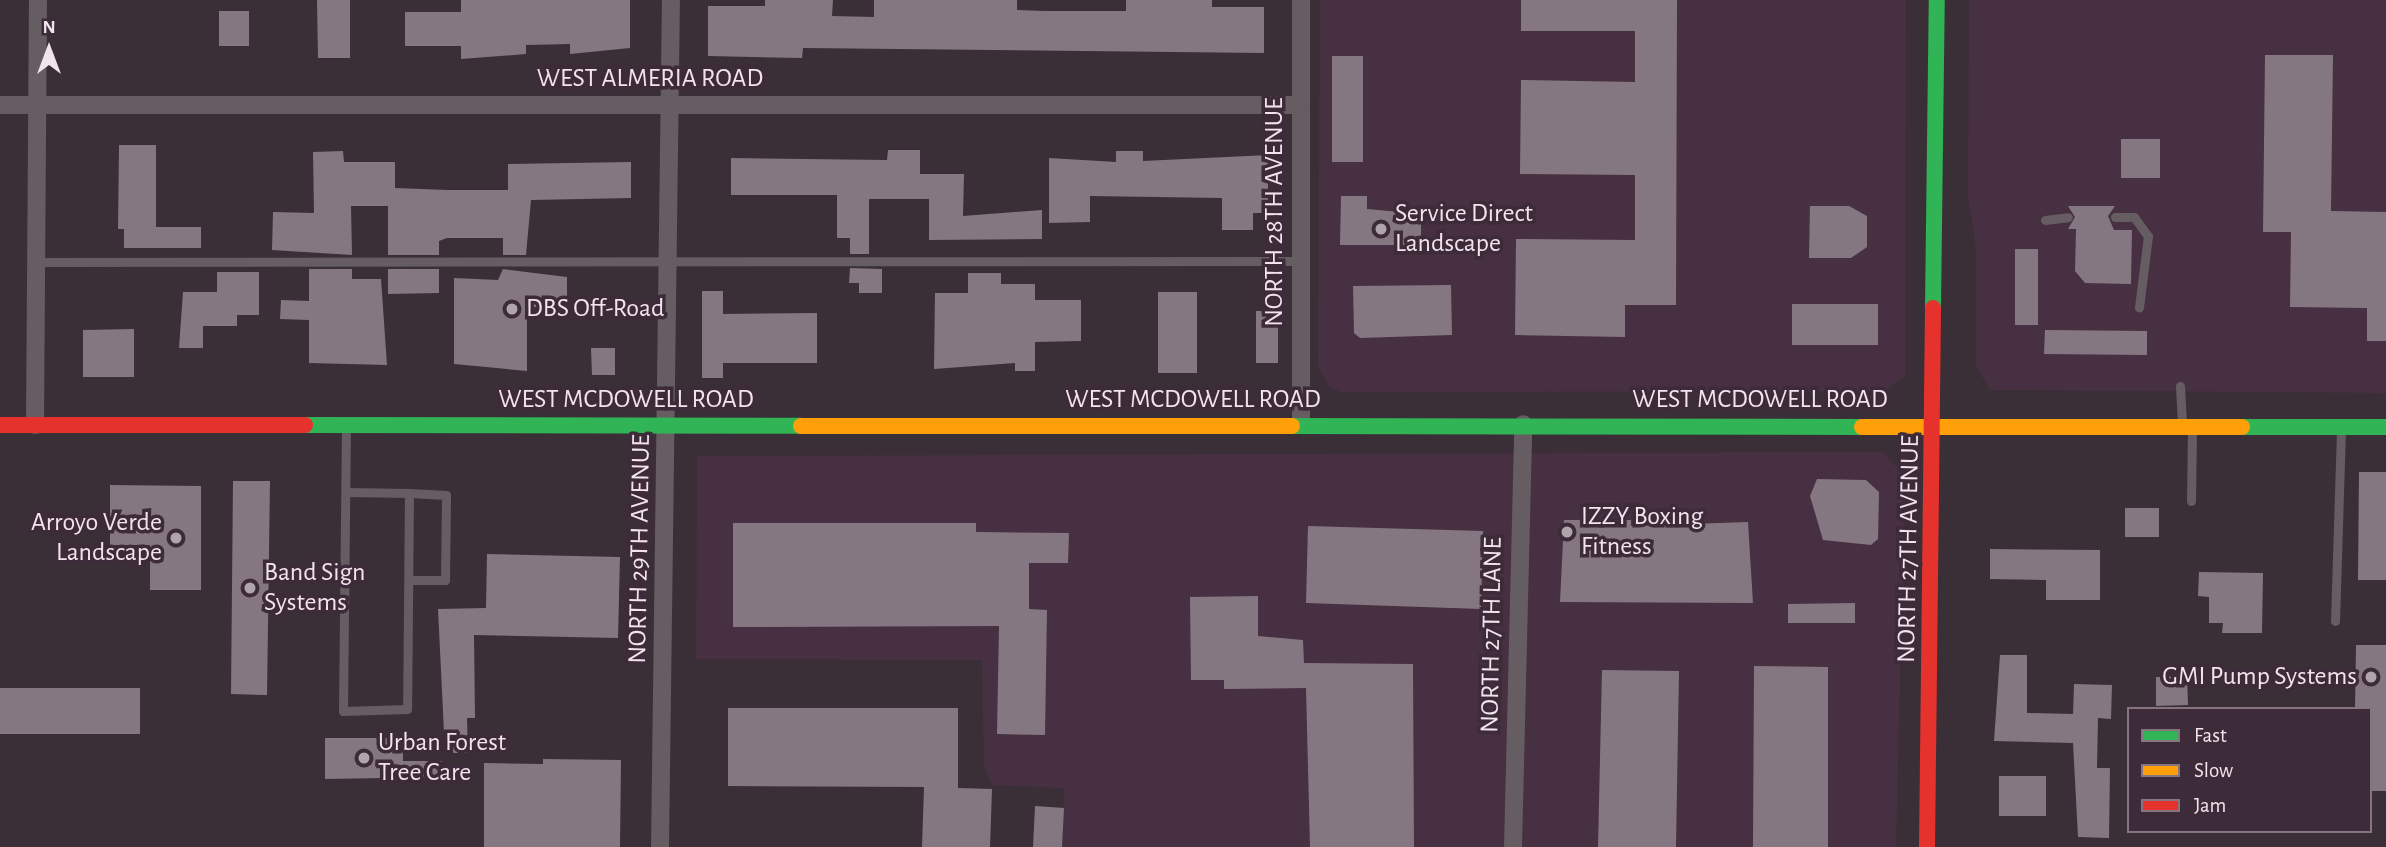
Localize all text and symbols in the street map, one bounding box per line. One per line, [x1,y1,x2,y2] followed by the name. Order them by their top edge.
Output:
[14,14,84,84] north arrow
[42,18,56,37] text: N
[537,63,763,95] street label: WEST ALMERIA ROAD
[1259,97,1291,327] street label: NORTH 28TH AVENUE
[1395,198,1533,260] place label: Service Direct Landscape
[1373,221,1389,237] marker: Service Direct Landscape
[526,293,664,325] place label: DBS Off-Road
[504,301,520,317] marker: DBS Off-Road
[498,384,754,416] street label: WEST MCDOWELL ROAD
[1065,384,1321,416] street label: WEST MCDOWELL ROAD
[1632,384,1888,416] street label: WEST MCDOWELL ROAD
[622,434,658,664] street label: NORTH 29TH AVENUE
[1891,435,1927,663] street label: NORTH 27TH AVENUE
[1581,501,1703,562] place label: IZZY Boxing Fitness
[31,507,162,568] place label: Arroyo Verde Landscape
[1559,524,1575,540] marker: IZZY Boxing Fitness
[168,530,184,546] marker: Arroyo Verde Landscape
[1475,537,1509,733] street label: NORTH 27TH LANE
[264,557,366,618] place label: Band Sign Systems
[242,580,258,596] marker: Band Sign Systems
[2162,661,2357,693] place label: GMI Pump Systems
[2363,669,2379,685] marker: GMI Pump Systems
[2127,707,2372,833] legend
[2194,725,2227,746] text: Fast
[378,727,506,788] place label: Urban Forest Tree Care
[356,750,372,766] marker: Urban Forest Tree Care
[2194,760,2233,781] text: Slow
[2194,795,2226,816] text: Jam

